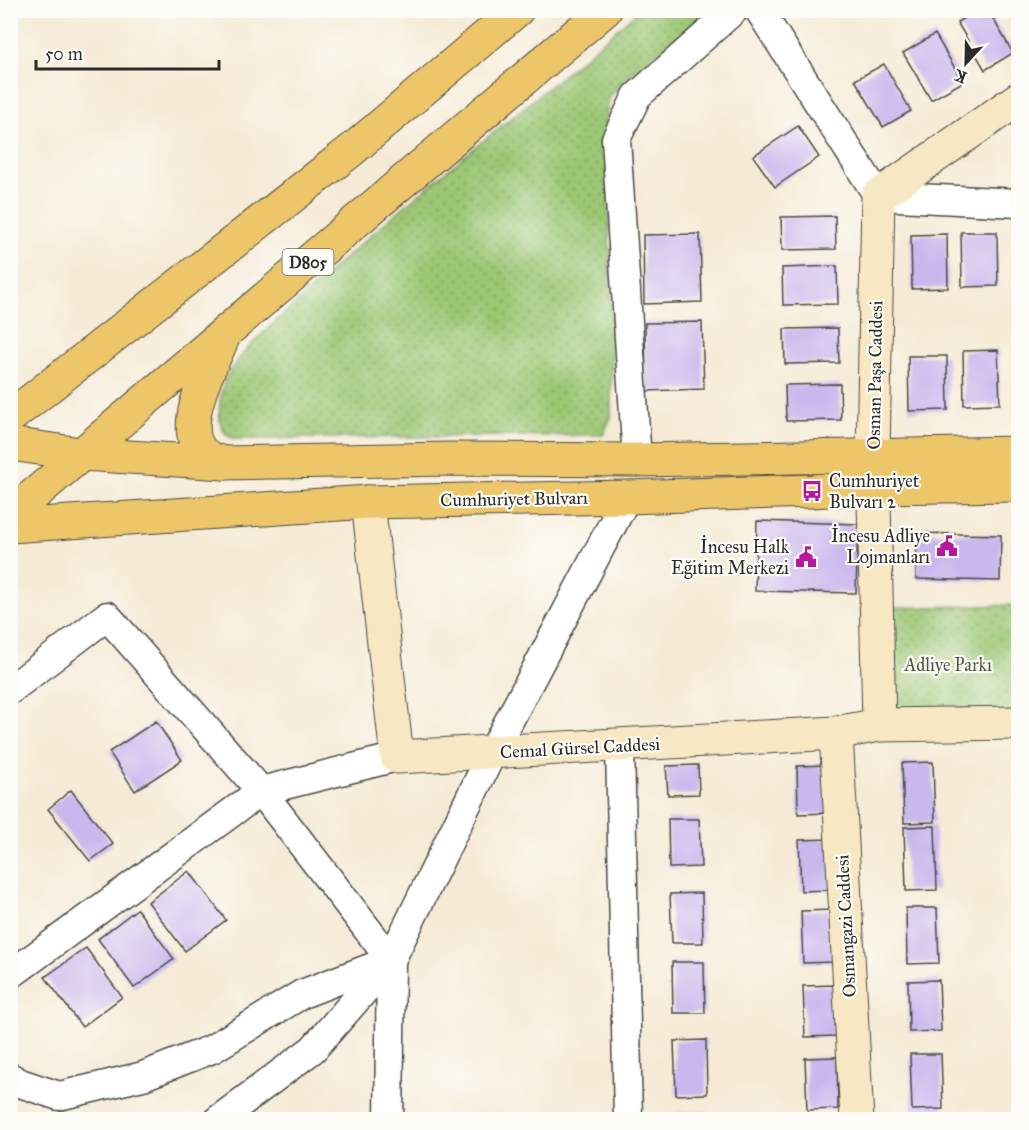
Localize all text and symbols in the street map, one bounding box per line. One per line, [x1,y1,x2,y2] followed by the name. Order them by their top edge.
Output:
[36,33,219,71] scale bar
[936,33,996,93] north arrow
[45,43,83,65] text: 50 m
[951,65,969,87] text: K
[282,249,334,275] road number: D805
[863,300,887,450] street label: Osman Paşa Caddesi
[829,470,920,513] place label: Cumhuriyet Bulvarı 2
[800,479,824,503] bus stop icon: Cumhuriyet Bulvarı 2
[440,487,588,511] street label: Cumhuriyet Bulvarı
[831,524,930,568] place label: İncesu Adliye Lojmanları
[935,534,959,558] public building icon: İncesu Adliye Lojmanları
[671,535,790,580] place label: İncesu Halk Eğitim Merkezi
[794,545,818,569] public building icon: İncesu Halk Eğitim Merkezi
[903,654,992,676] park label: Adliye Parkı
[499,733,661,763] street label: Cemal Gürsel Caddesi
[831,854,862,998] street label: Osmangazi Caddesi

